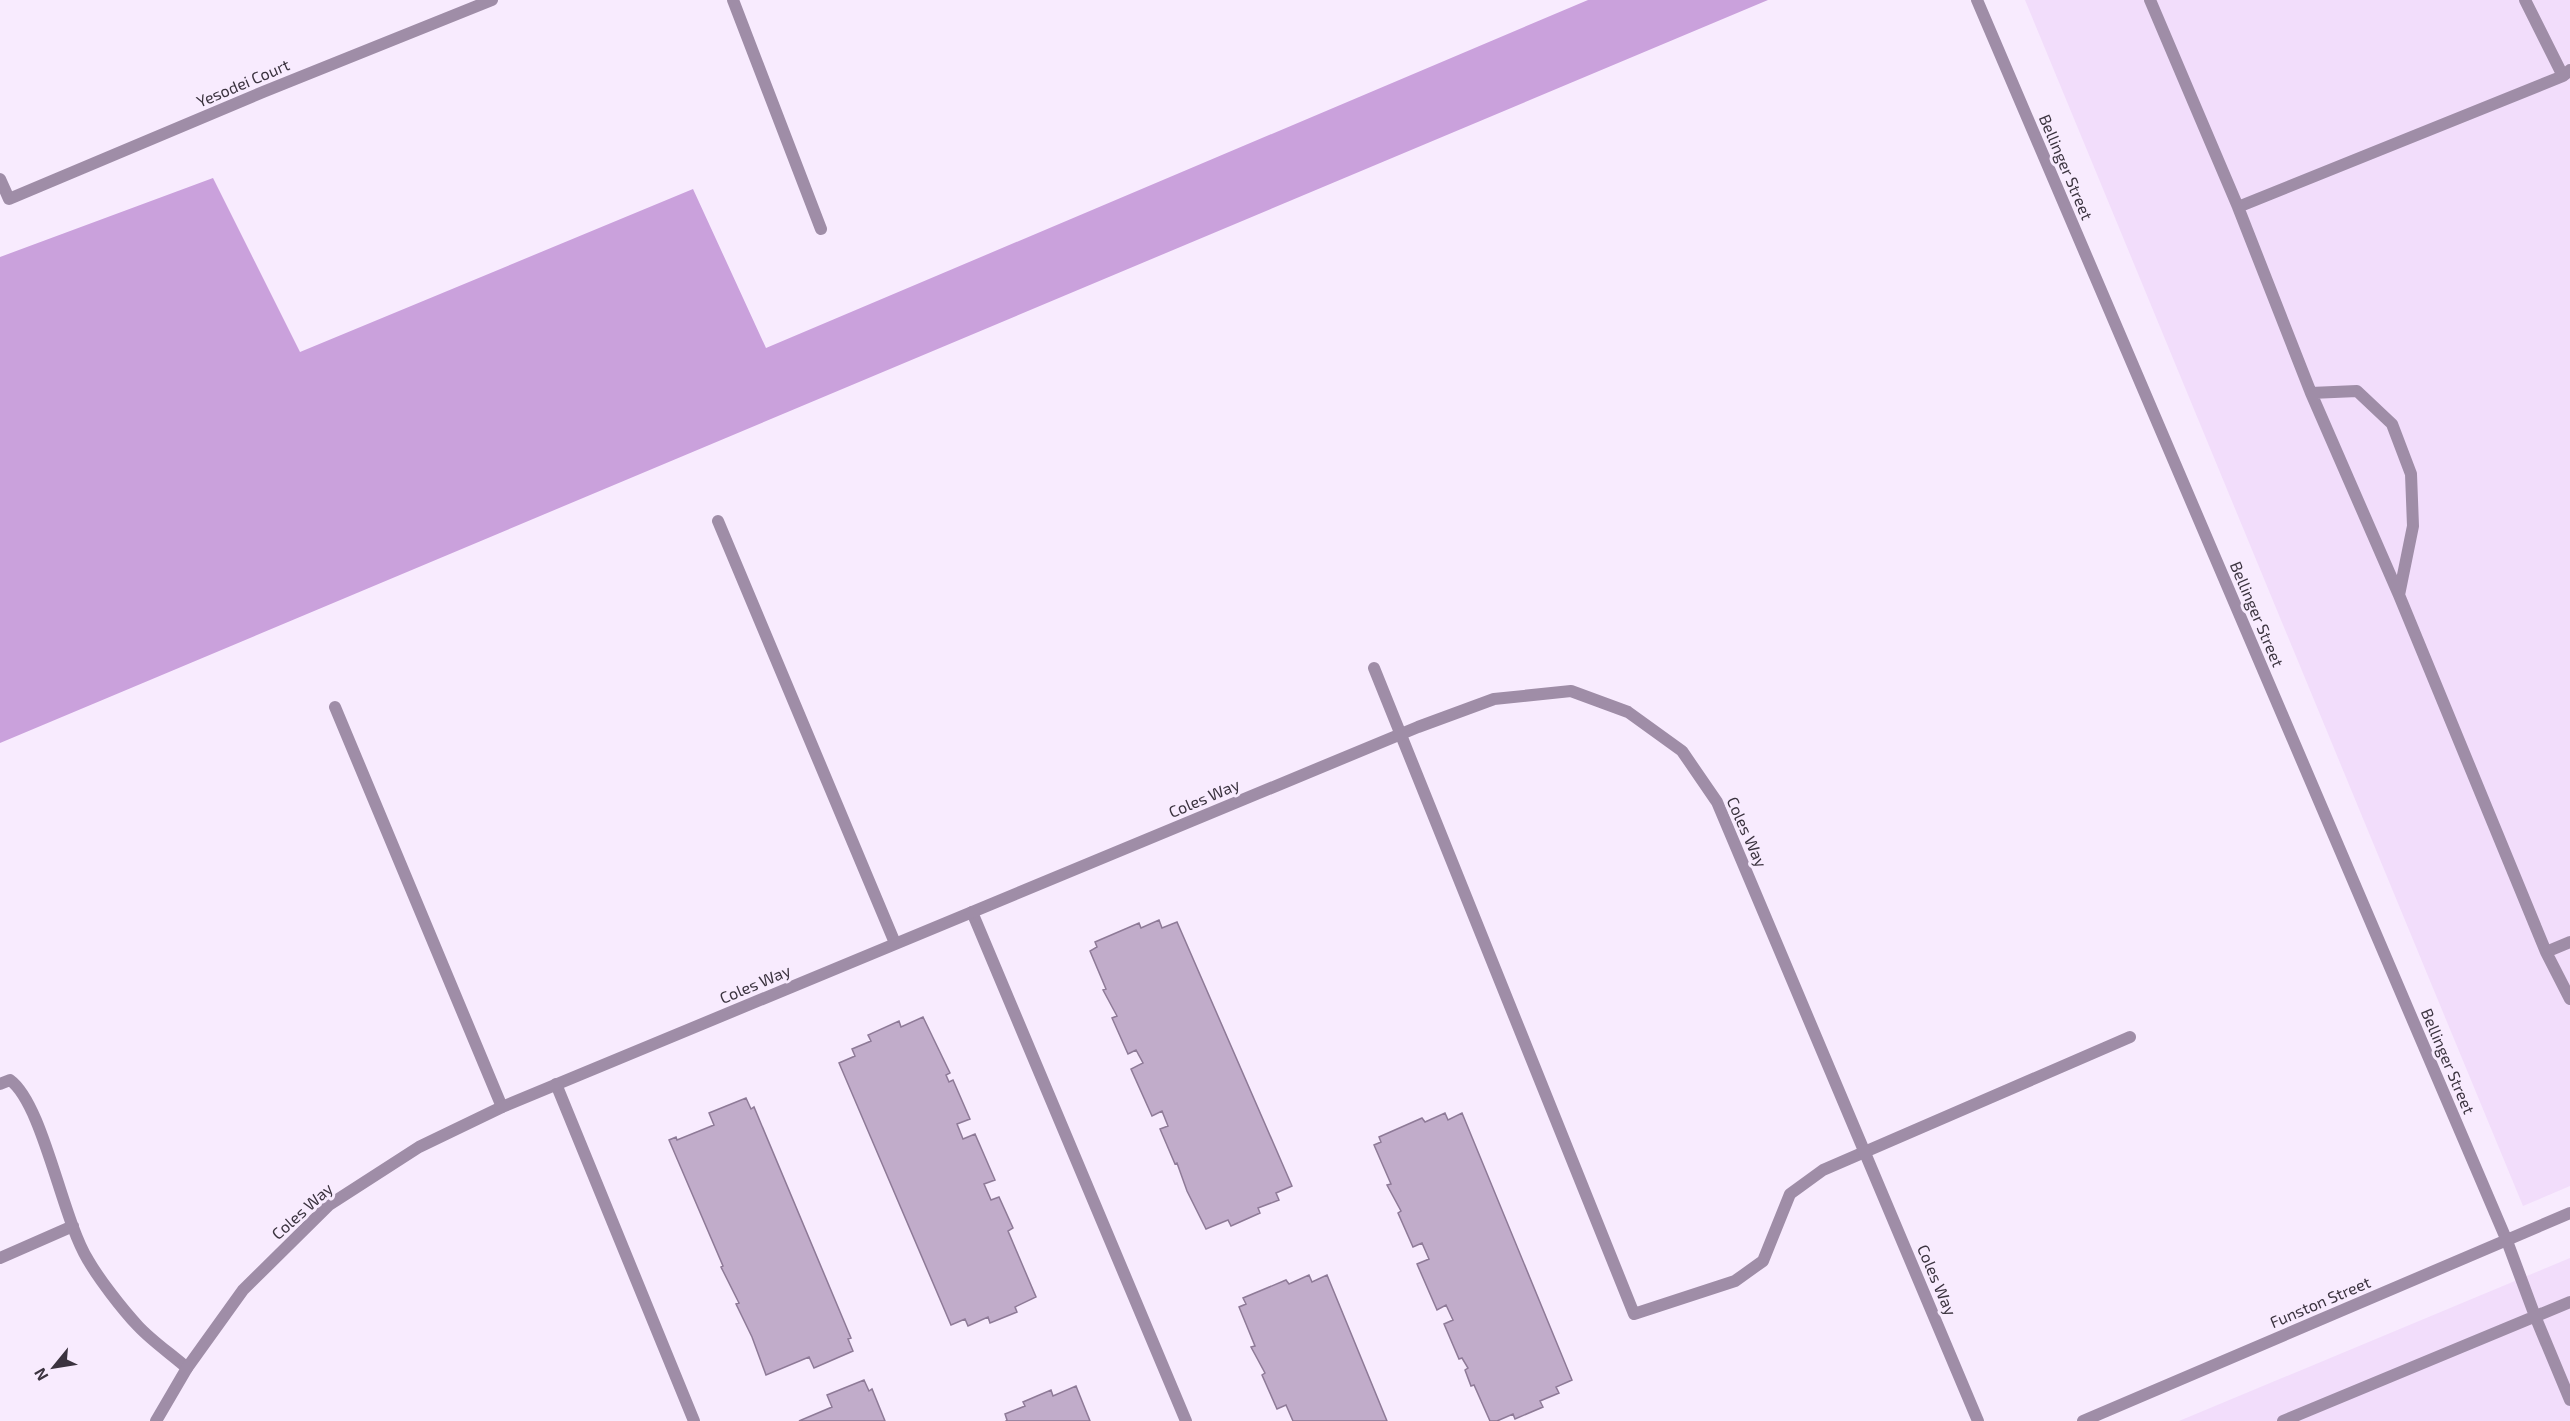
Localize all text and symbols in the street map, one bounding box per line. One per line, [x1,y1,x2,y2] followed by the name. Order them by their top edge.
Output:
[194,54,292,111] street label: Yesodei Court
[2036,111,2097,222] street label: Bellinger Street
[2227,558,2288,669] street label: Bellinger Street
[1165,774,1243,821] street label: Coles Way
[1723,794,1772,871] street label: Coles Way
[716,960,794,1007] street label: Coles Way
[2418,1005,2479,1116] street label: Bellinger Street
[267,1178,336,1243] street label: Coles Way
[1914,1241,1961,1319] street label: Coles Way
[2267,1272,2373,1331] street label: Funston Street
[24,1337,84,1397] north arrow
[29,1365,52,1385] text: N

